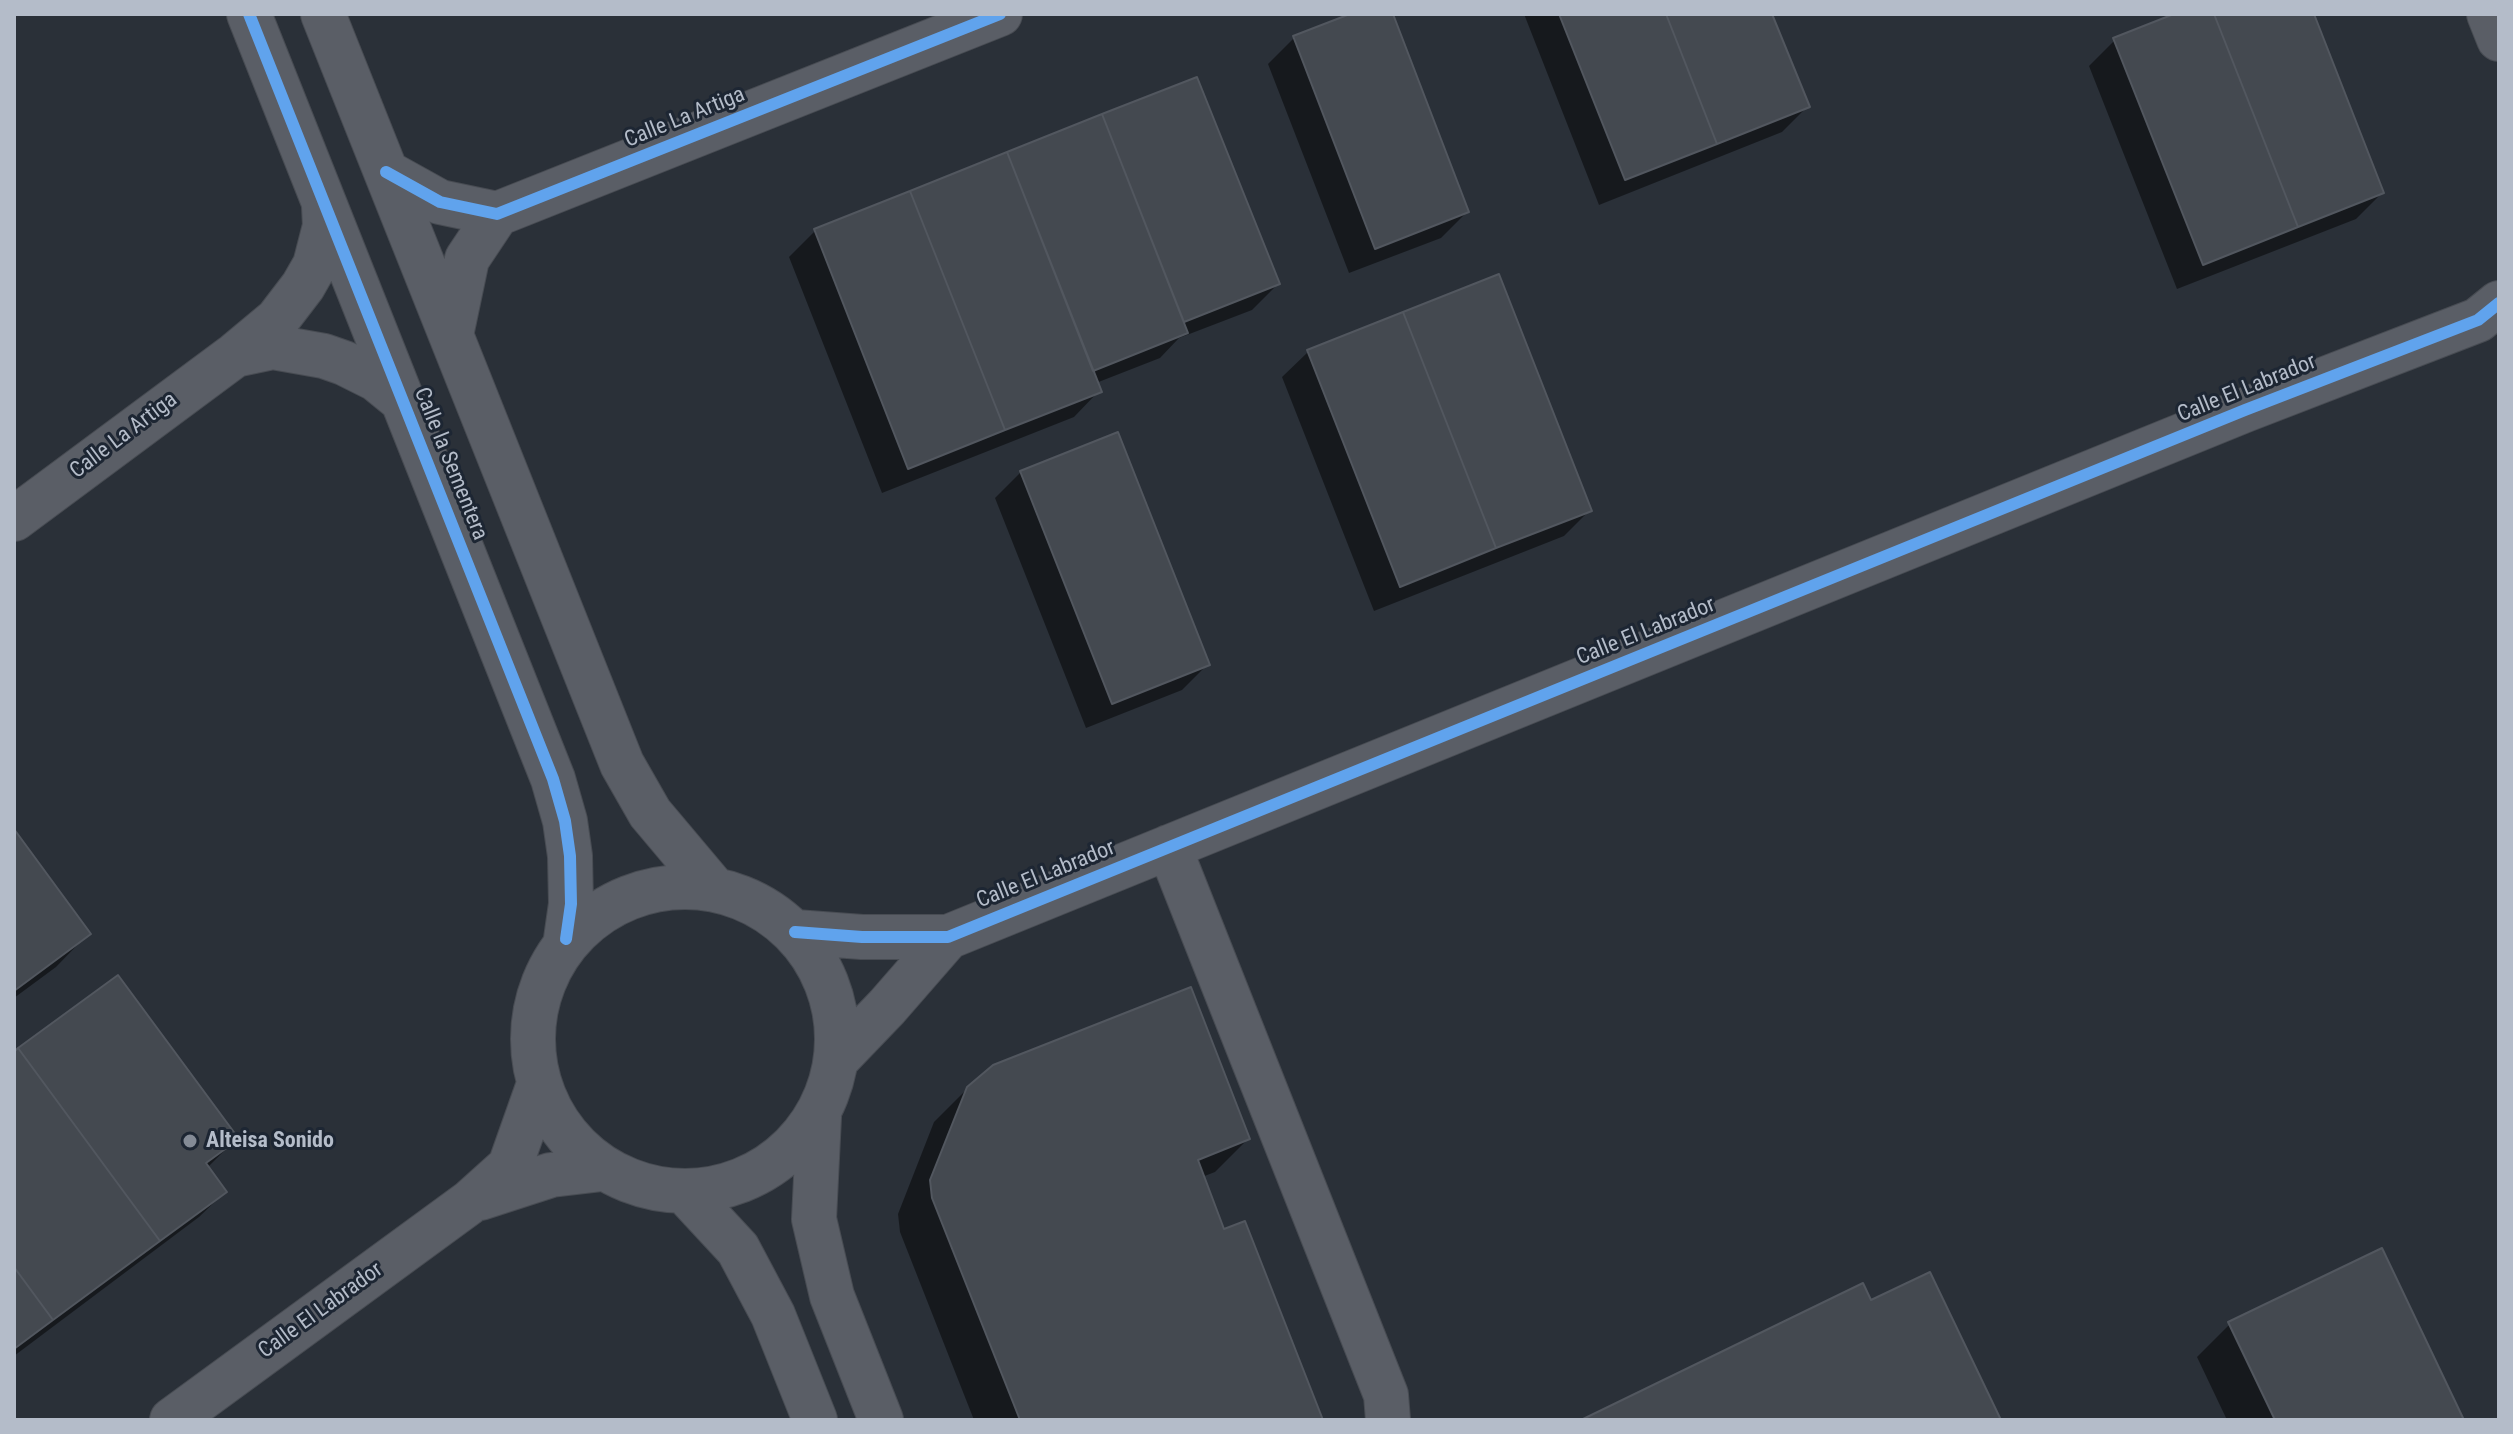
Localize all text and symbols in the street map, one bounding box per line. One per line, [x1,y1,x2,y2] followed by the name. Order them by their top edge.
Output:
[621,82,749,154] street label: Calle La Artiga
[2174,349,2320,429] street label: Calle El Labrador
[407,384,493,544] street label: Calle la Sementera
[65,387,183,485] street label: Calle La Artiga
[1573,592,1719,672] street label: Calle El Labrador
[973,835,1119,915] street label: Calle El Labrador
[206,1128,334,1154] place label: Alteisa Sonido
[181,1132,199,1150] marker: Alteisa Sonido
[254,1257,388,1365] street label: Calle El Labrador

